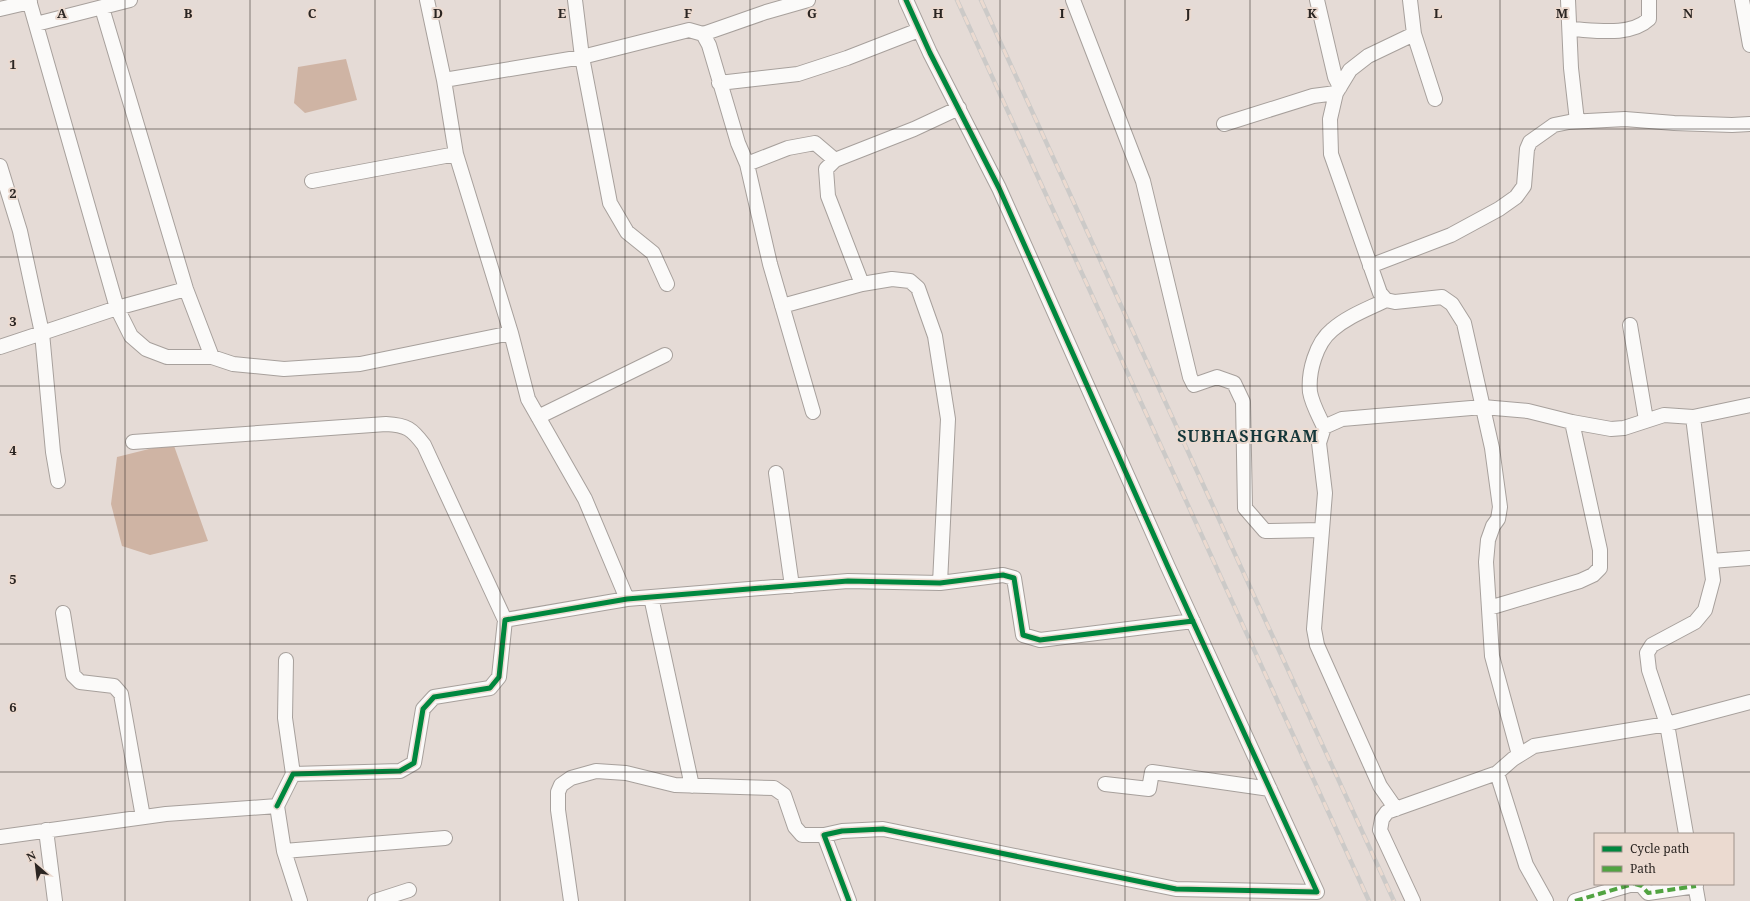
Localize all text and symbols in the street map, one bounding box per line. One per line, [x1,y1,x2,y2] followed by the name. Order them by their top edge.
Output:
[57,4,67,22] text: A
[184,4,193,22] text: B
[308,4,317,22] text: C
[433,4,443,22] text: D
[558,4,567,22] text: E
[684,4,692,22] text: F
[807,4,817,22] text: G
[933,4,944,22] text: H
[1059,4,1065,22] text: I
[1184,4,1191,22] text: J
[1307,4,1317,22] text: K
[1434,4,1443,22] text: L
[1556,4,1569,22] text: M
[1683,4,1694,22] text: N
[9,55,17,73] text: 1
[9,184,17,202] text: 2
[9,312,17,330] text: 3
[1177,425,1319,447] district label: SUBHASHGRAM
[9,441,17,459] text: 4
[9,570,17,588] text: 5
[9,698,17,716] text: 6
[1594,833,1734,885] legend
[1630,840,1690,857] text: Cycle path
[16,845,56,885] north arrow
[24,847,39,864] text: N
[1630,860,1656,877] text: Path

